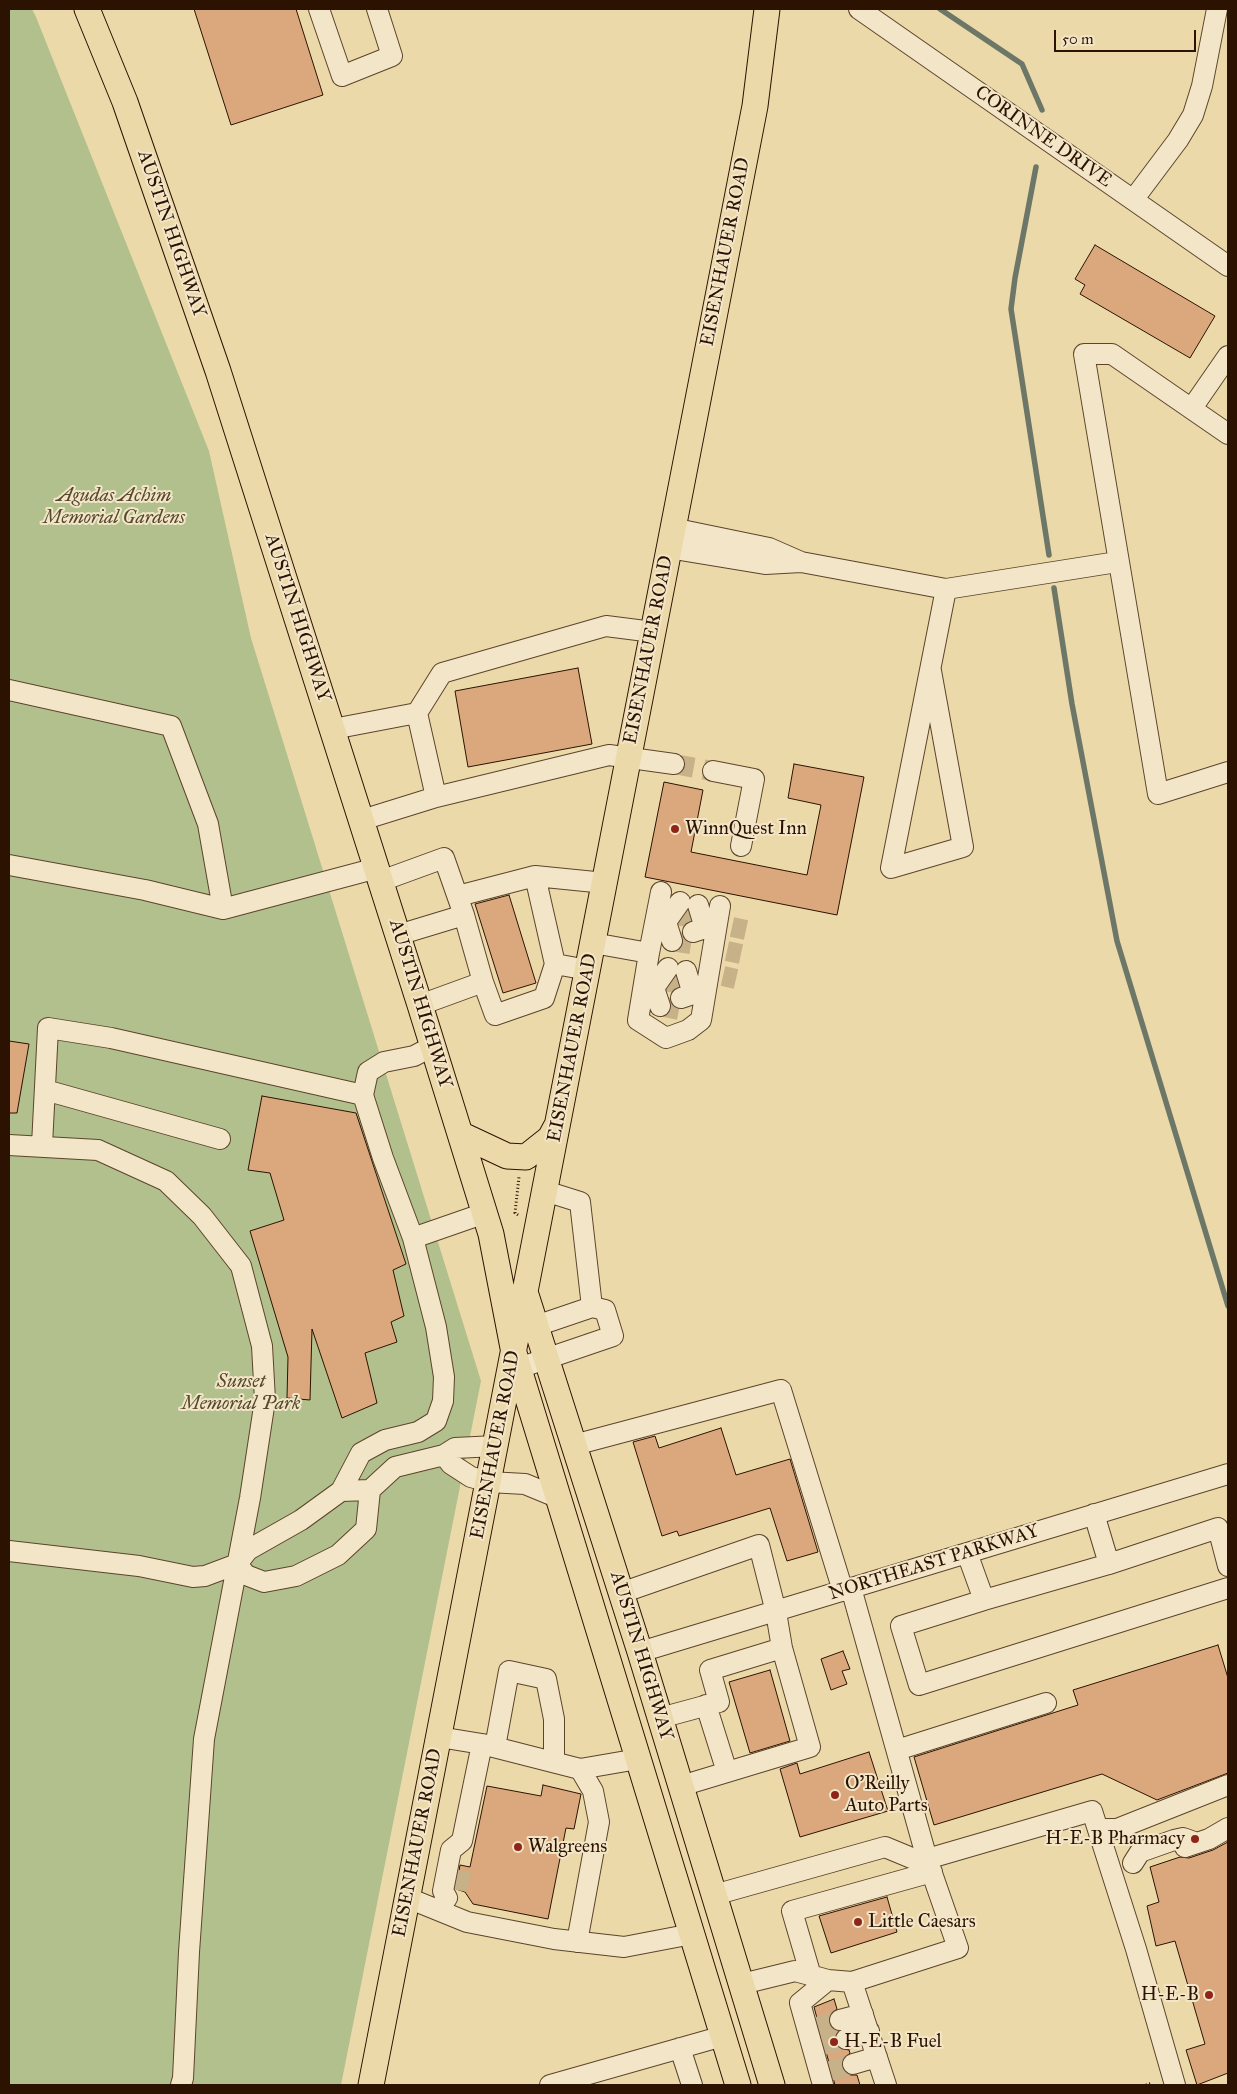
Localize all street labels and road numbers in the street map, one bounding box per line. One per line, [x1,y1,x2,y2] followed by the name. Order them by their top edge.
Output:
[970,81,1116,193] street label: CORINNE DRIVE
[132,147,210,321] street label: AUSTIN HIGHWAY
[696,156,756,348] street label: EISENHAUER ROAD
[259,531,335,705] street label: AUSTIN HIGHWAY
[619,554,679,746] street label: EISENHAUER ROAD
[383,917,457,1091] street label: AUSTIN HIGHWAY
[543,952,603,1144] street label: EISENHAUER ROAD
[466,1349,526,1541] street label: EISENHAUER ROAD
[826,1520,1042,1606] street label: NORTHEAST PARKWAY
[604,1569,678,1743] street label: AUSTIN HIGHWAY
[388,1747,448,1939] street label: EISENHAUER ROAD

